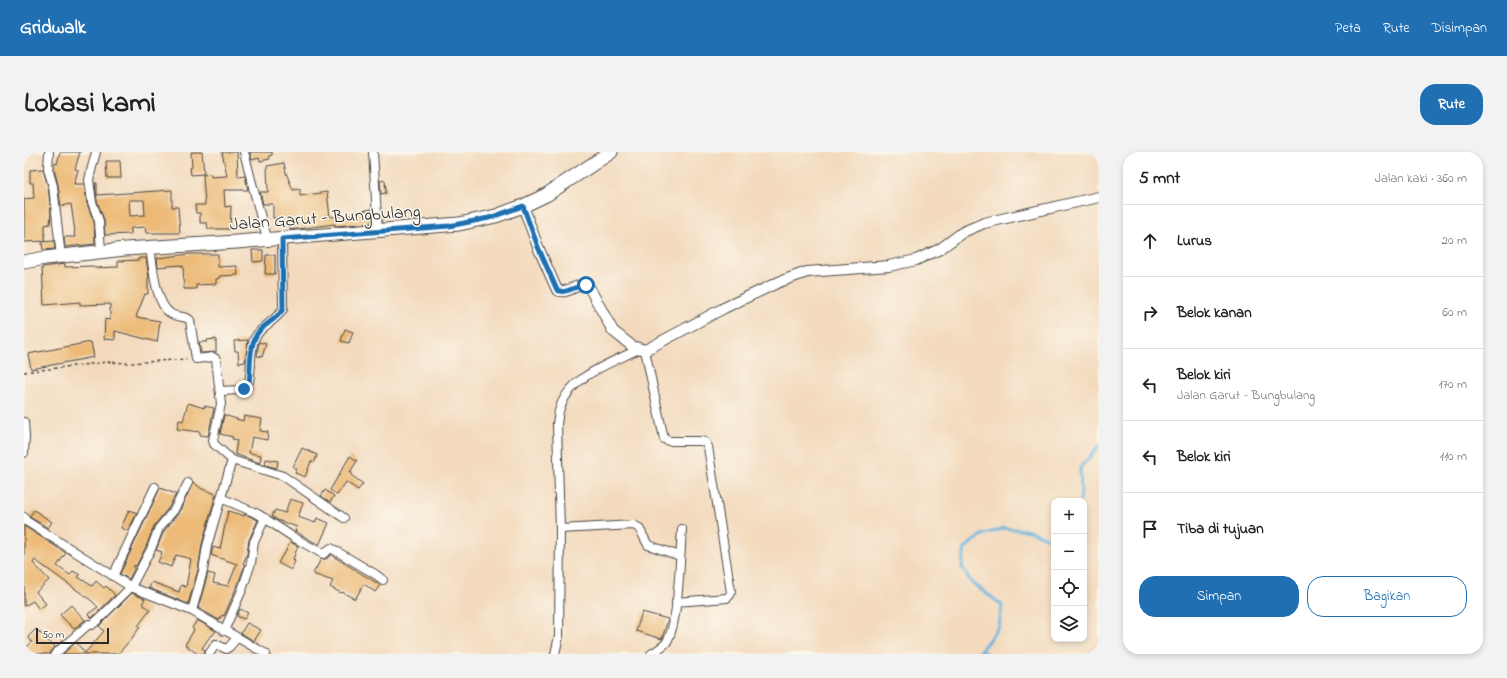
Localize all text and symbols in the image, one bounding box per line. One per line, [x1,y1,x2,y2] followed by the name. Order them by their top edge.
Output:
[20,15,86,42] text: Gridwalk
[1335,18,1361,39] text: Peta
[1383,18,1410,39] text: Rute
[1432,18,1487,39] text: Disimpan
[24,84,156,125] text: Lokasi kami
[1420,84,1483,125] button: Rute
[1139,166,1180,191] text: 5 mnt
[1375,169,1467,188] text: Jalan kaki · 360 m
[229,199,422,240] street label: Jalan Garut - Bungbulang
[1139,230,1161,252] icon: ahead
[1177,230,1212,252] text: Lurus
[1442,231,1467,250] text: 20 m
[577,276,595,294] route start
[1139,302,1161,324] icon: right
[1177,302,1252,324] text: Belok kanan
[1442,303,1467,322] text: 60 m
[1177,364,1231,386] text: Belok kiri
[1139,374,1161,396] icon: left
[1439,375,1467,394] text: 170 m
[235,380,253,398] route end
[1177,386,1315,405] text: Jalan Garut - Bungbulang
[1139,446,1161,468] icon: left
[1177,446,1231,468] text: Belok kiri
[1440,447,1467,466] text: 110 m
[1051,498,1087,642] map controls
[1051,498,1087,534] button: +
[1139,518,1161,540] icon: arrive
[1177,518,1264,540] text: Tiba di tujuan
[1051,534,1087,570] button: −
[1051,570,1087,606] button: locate
[1139,576,1299,617] button: Simpan
[1307,576,1467,617] button: Bagikan
[1051,606,1087,642] button: layers
[36,626,109,645] scale bar
[42,627,64,643] text: 50 m

